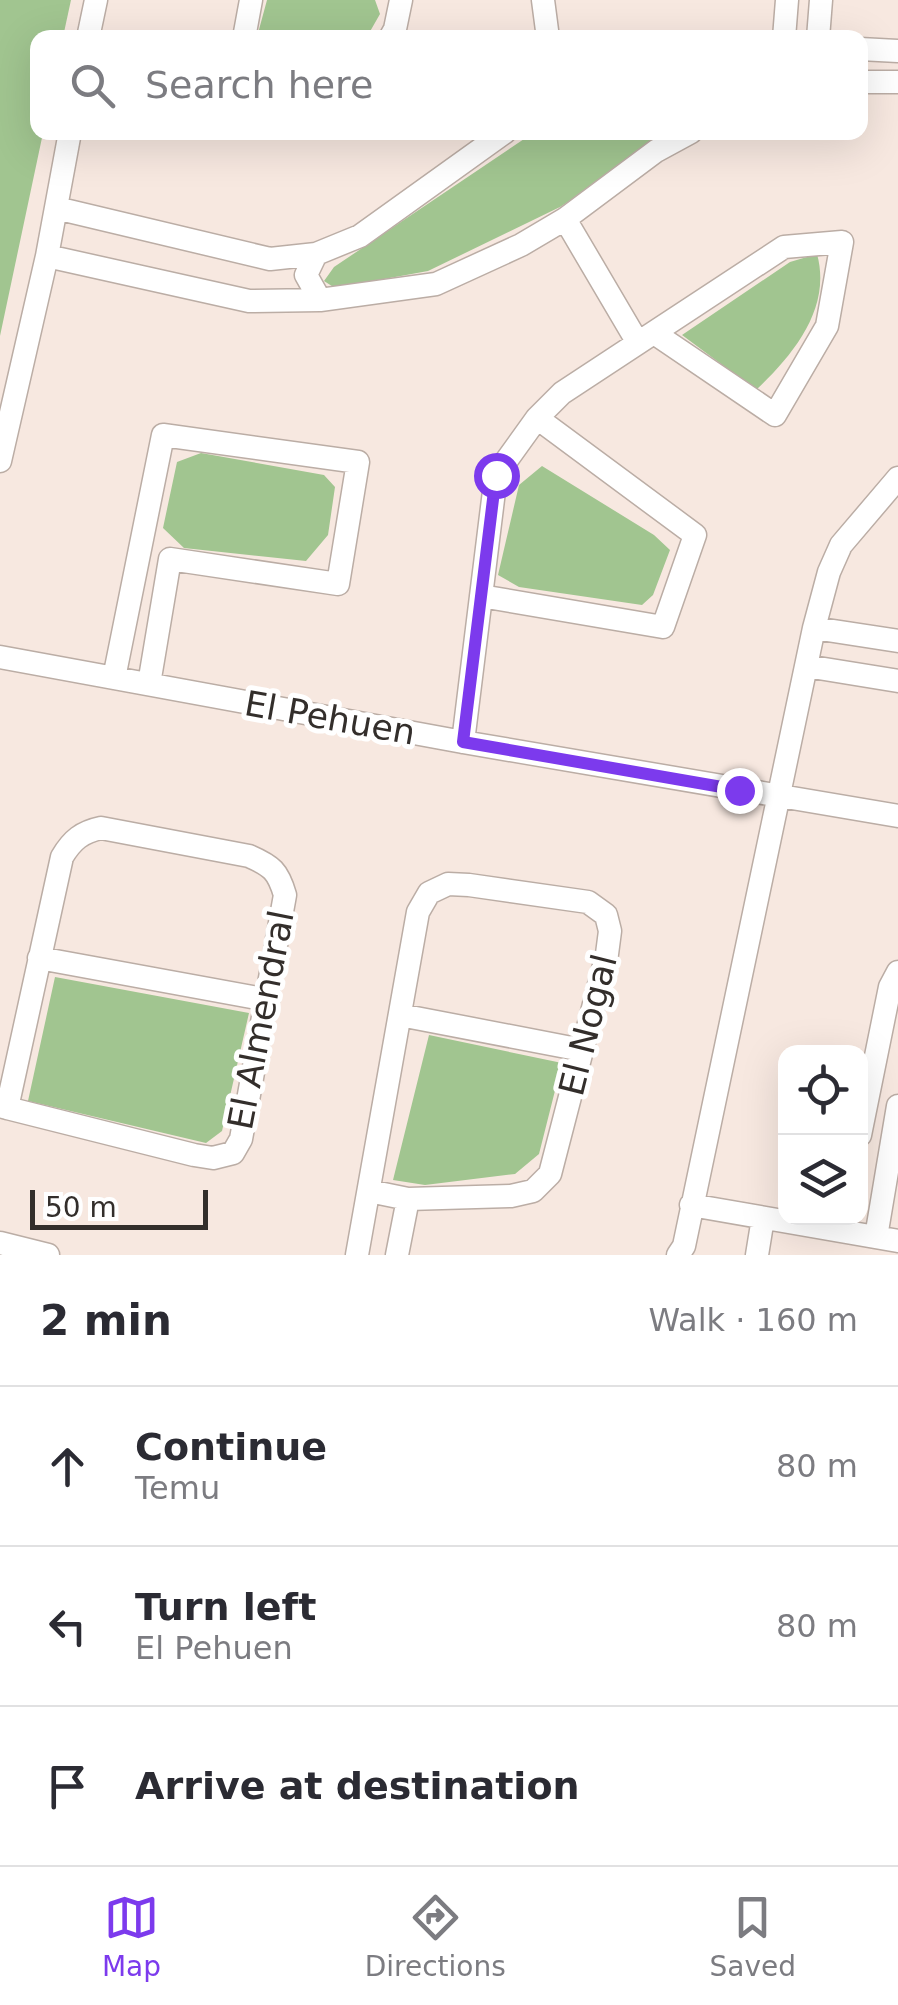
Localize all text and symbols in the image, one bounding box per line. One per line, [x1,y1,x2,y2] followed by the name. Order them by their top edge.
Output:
[30,30,868,140] search box
[65,58,120,113] icon: search
[145,63,373,107] text: Search here
[474,453,520,499] route start
[242,683,418,753] street label: El Pehuen
[717,768,763,814] route end
[220,907,302,1133] street label: El Almendral
[551,950,625,1100] street label: El Nogal
[778,1045,868,1225] map controls
[778,1045,868,1135] button: locate
[778,1135,868,1225] button: layers
[30,1185,208,1230] scale bar
[45,1191,117,1224] text: 50 m
[40,1296,172,1345] text: 2 min
[648,1301,858,1339] text: Walk · 160 m
[135,1425,327,1469] text: Continue
[40,1439,95,1494] icon: ahead
[776,1447,858,1485] text: 80 m
[135,1469,220,1507] text: Temu
[135,1585,316,1629] text: Turn left
[40,1599,95,1654] icon: left
[776,1607,858,1645] text: 80 m
[135,1629,293,1667] text: El Pehuen
[40,1759,95,1814] icon: arrive
[135,1764,580,1808] text: Arrive at destination
[102,1890,161,1983] tab: Map
[365,1890,506,1983] tab: Directions
[710,1890,796,1983] tab: Saved

